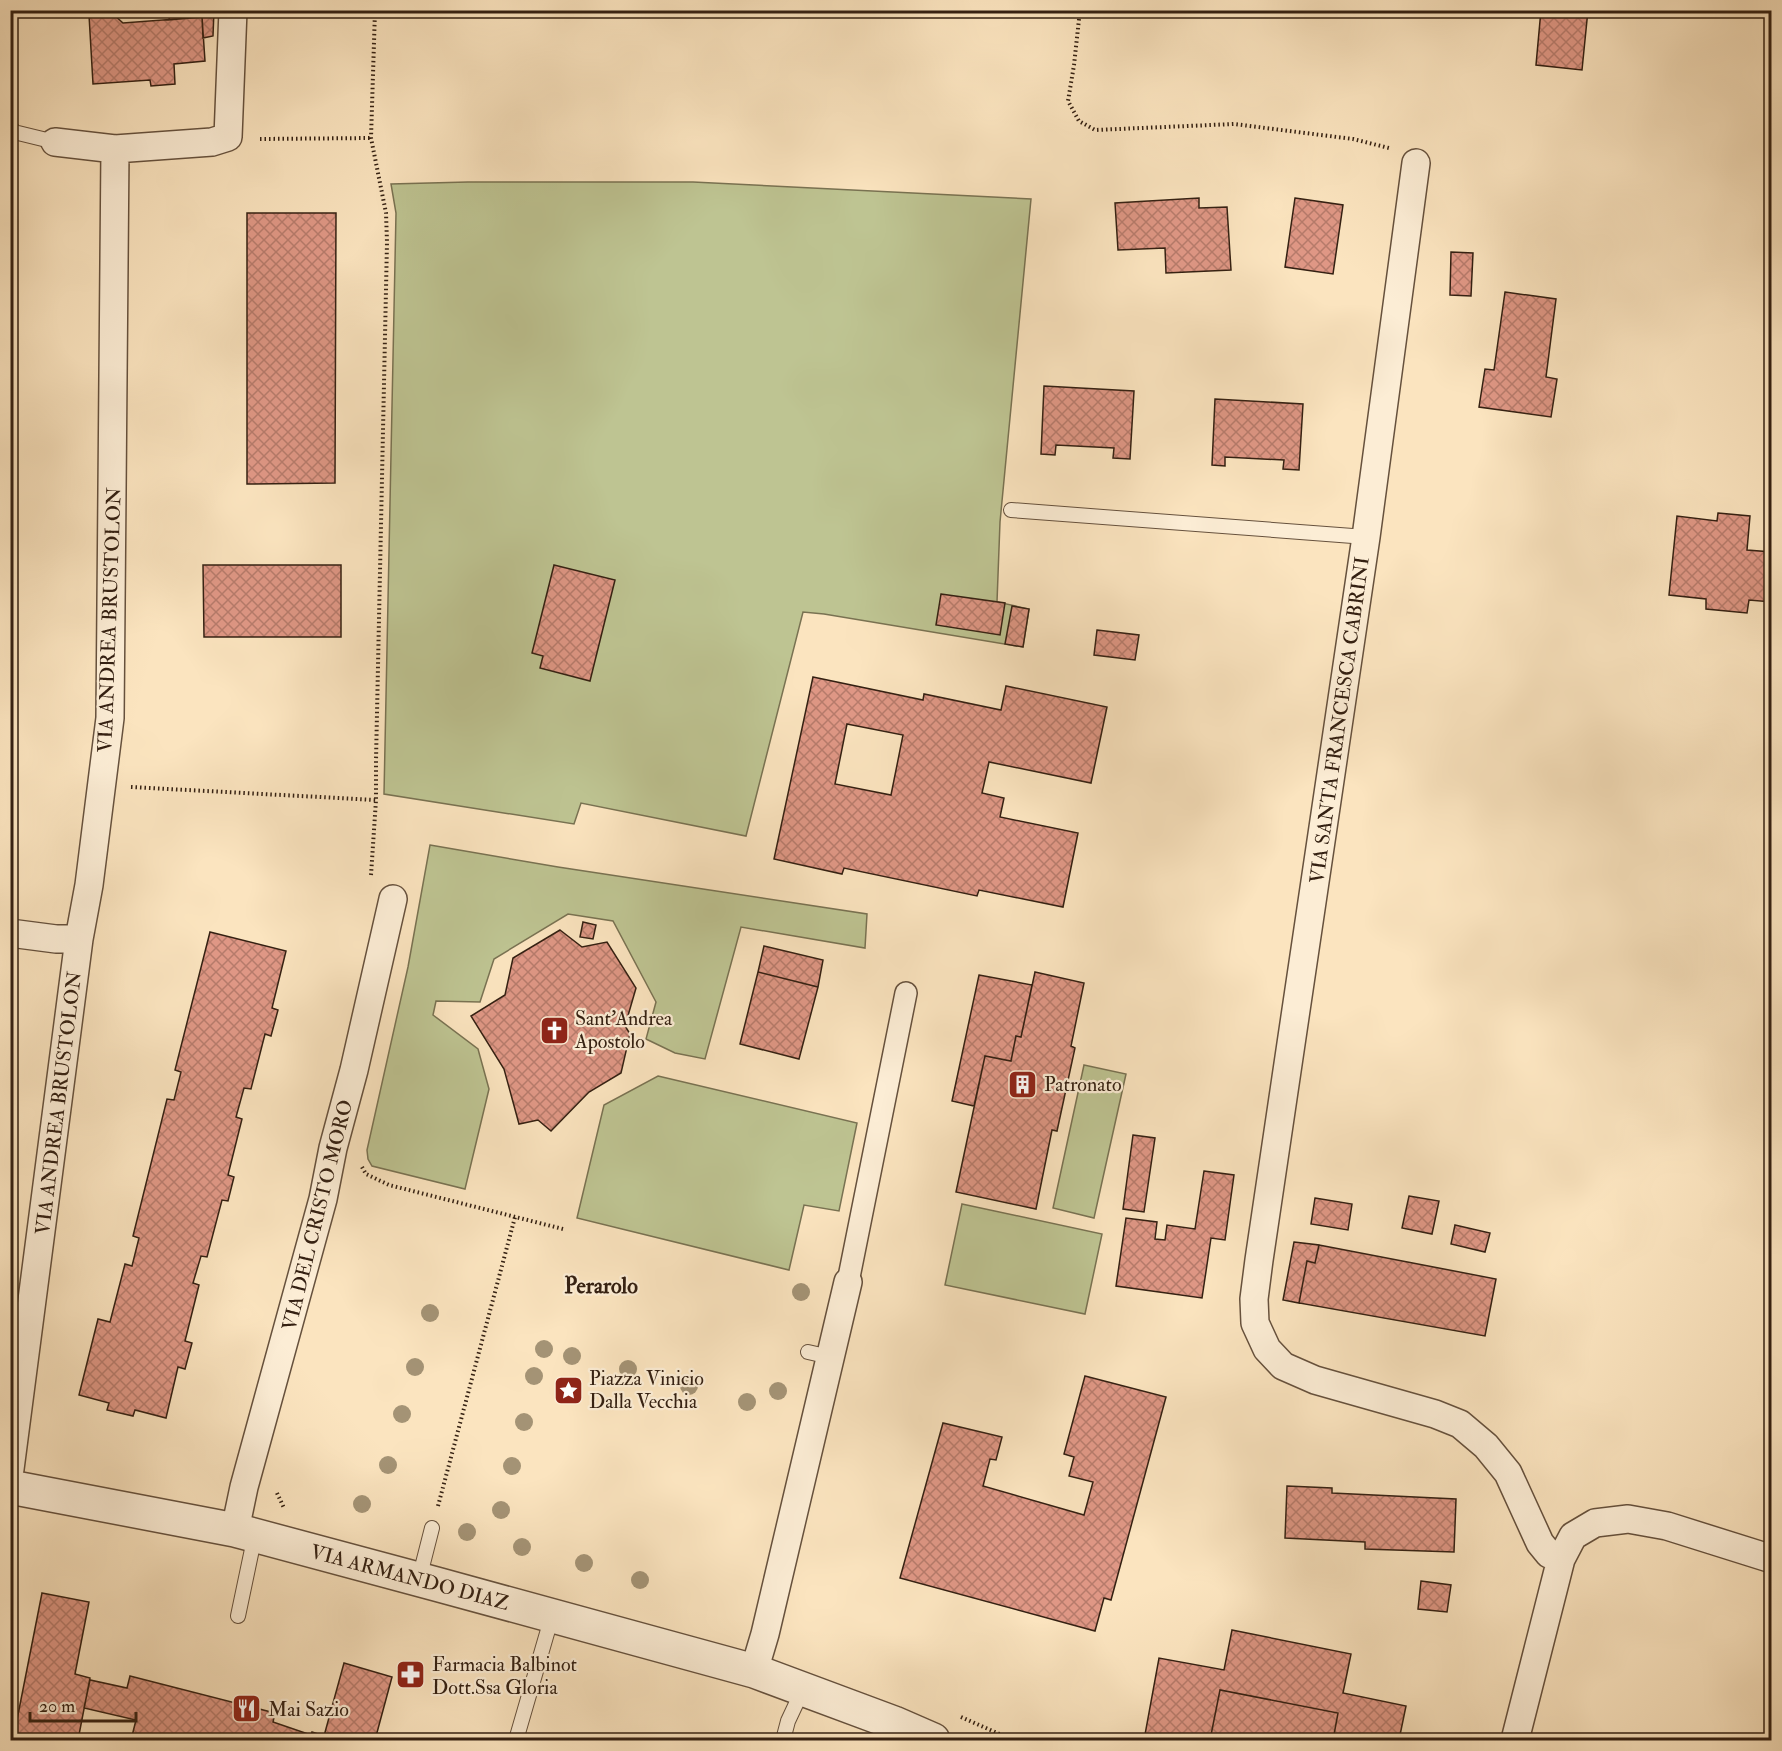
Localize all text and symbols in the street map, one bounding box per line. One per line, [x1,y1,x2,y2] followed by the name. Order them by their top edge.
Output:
[92,487,127,753] street label: VIA ANDREA BRUSTOLON
[1304,555,1375,885] street label: VIA SANTA FRANCESCA CABRINI
[30,970,87,1236] street label: VIA ANDREA BRUSTOLON
[574,1006,673,1055] place label: Sant'Andrea Apostolo
[538,1014,570,1046] church icon: Sant'Andrea Apostolo
[1007,1068,1039,1100] building icon: Patronato
[1044,1072,1122,1097] place label: Patronato
[277,1097,358,1333] street label: VIA DEL CRISTO MORO
[564,1272,638,1300] district label: Perarolo
[589,1366,704,1414] place label: Piazza Vinicio Dalla Vecchia
[552,1374,584,1406] place icon: Piazza Vinicio Dalla Vecchia
[308,1539,512,1616] street label: VIA ARMANDO DIAZ
[432,1652,578,1700] place label: Farmacia Balbinot Dott.Ssa Gloria
[395,1659,427,1691] pharmacy icon: Farmacia Balbinot Dott.Ssa Gloria
[30,1685,136,1723] scale bar
[231,1693,263,1725] restaurant icon: Mai Sazio
[39,1695,75,1718] text: 20 m
[268,1697,349,1722] place label: Mai Sazio

